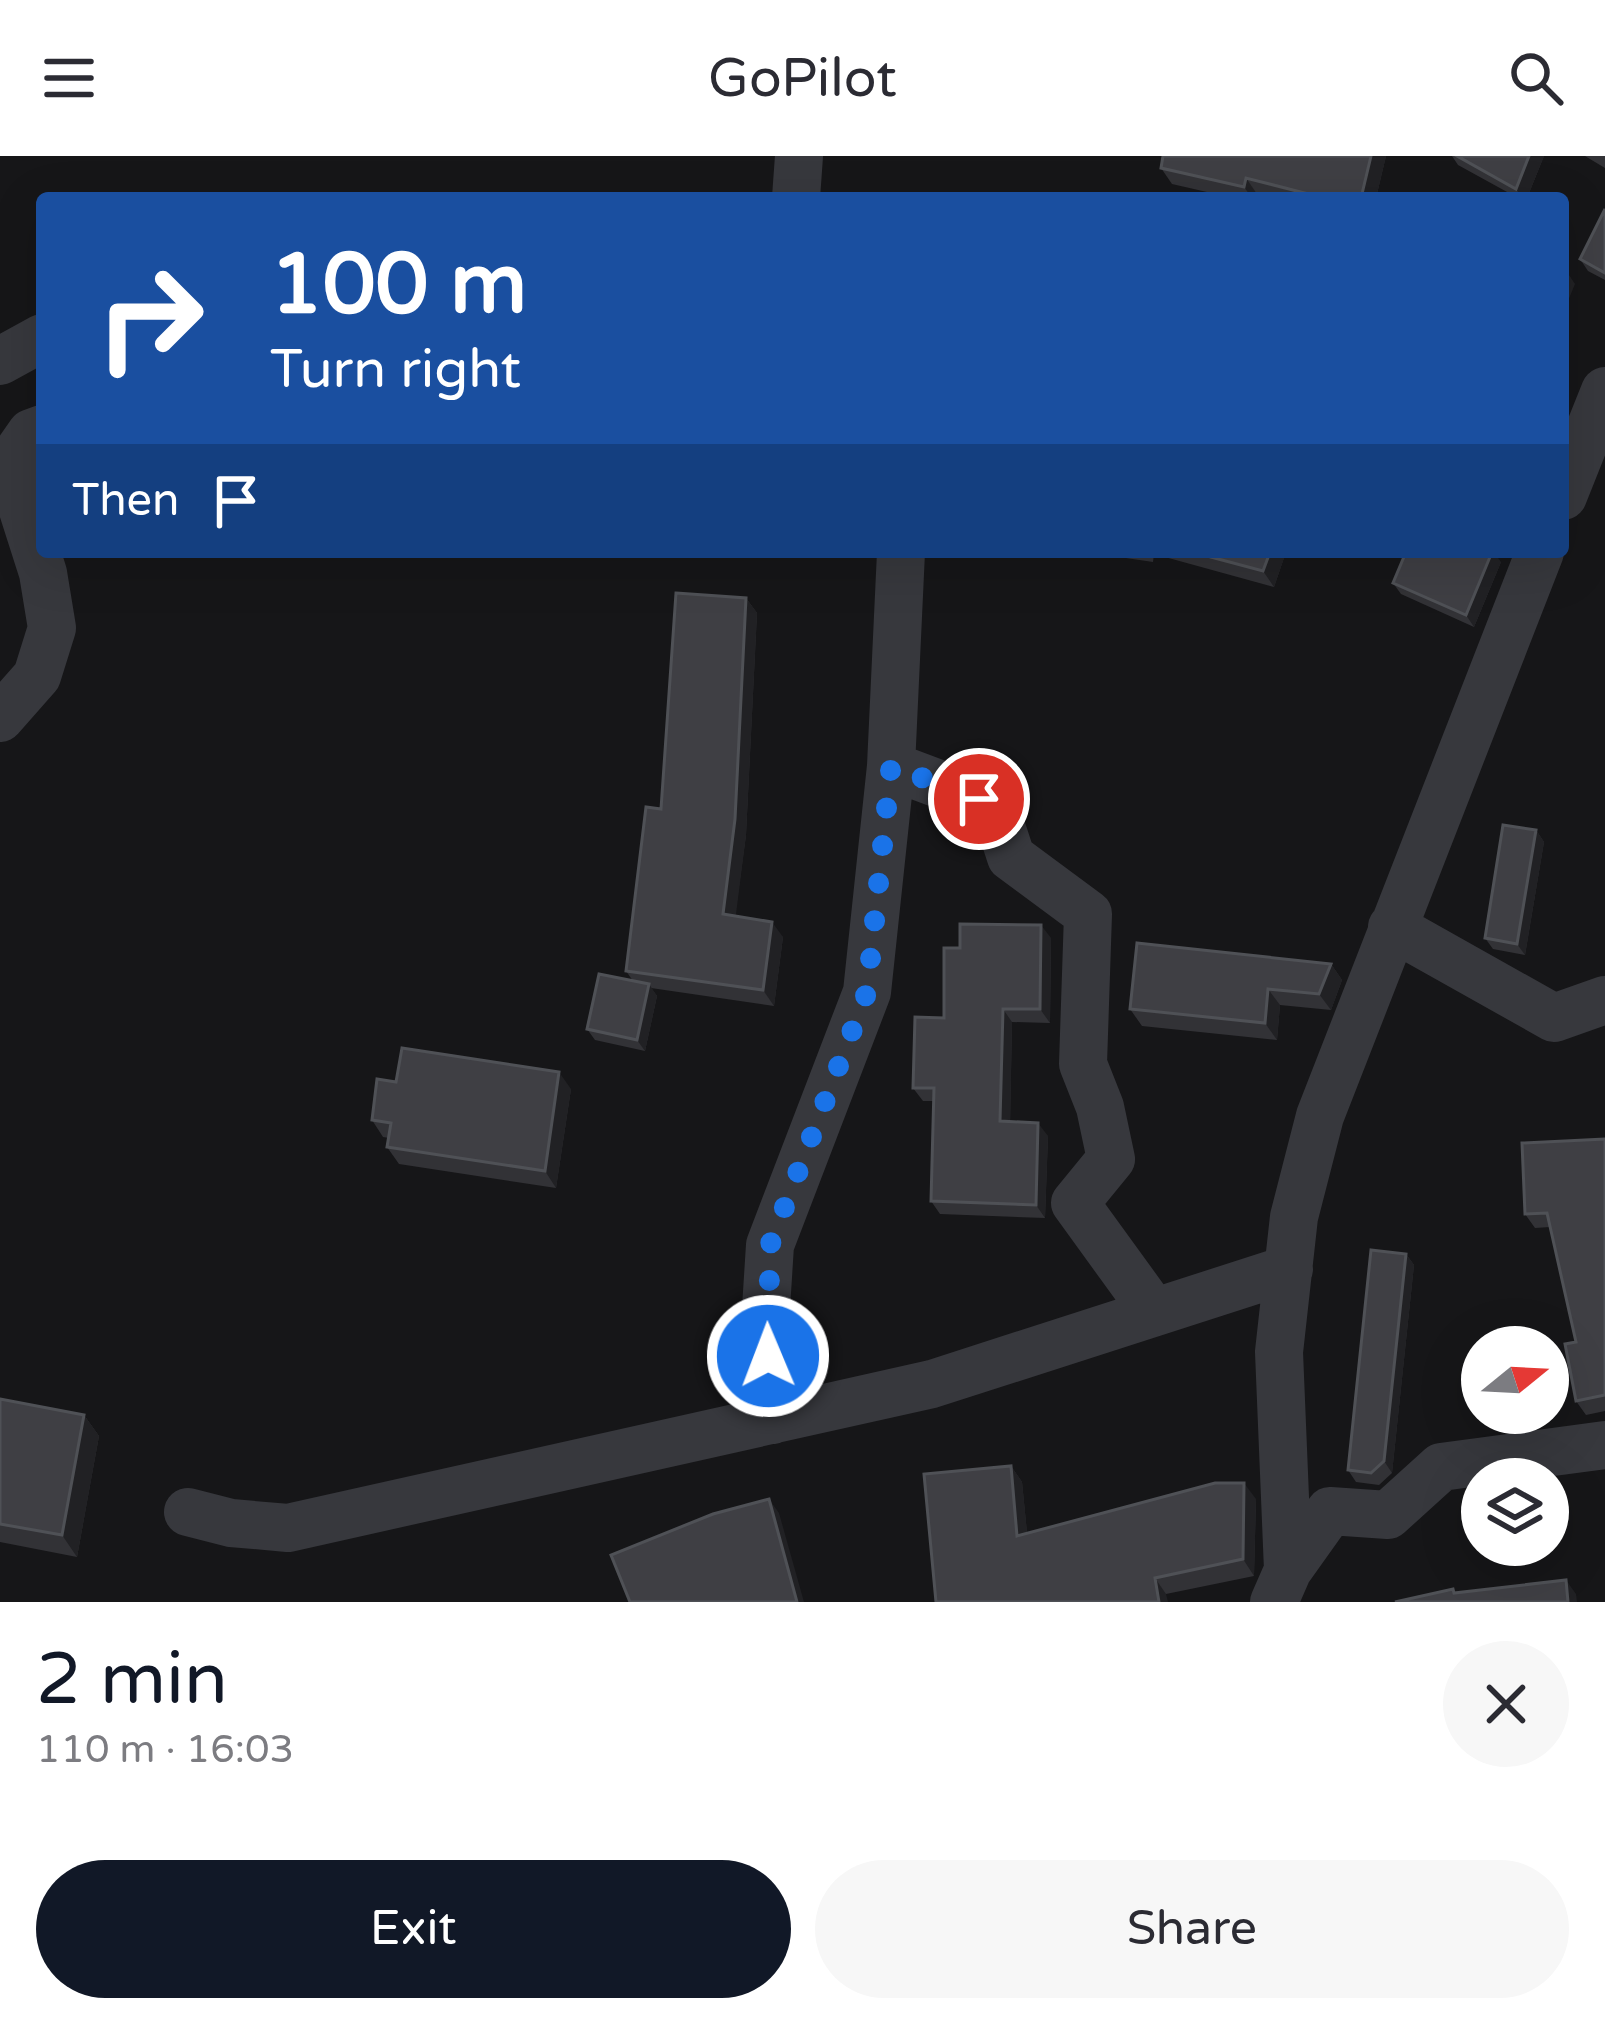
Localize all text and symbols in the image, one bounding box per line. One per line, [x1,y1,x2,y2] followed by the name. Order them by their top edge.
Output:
[36,45,102,111] icon: menu
[1503,45,1569,111] icon: search
[708,46,897,111] text: GoPilot
[270,235,527,336] text: 100 m
[72,240,228,396] icon: right
[270,337,521,402] text: Turn right
[203,468,269,534] icon: arrive
[72,474,179,528] text: Then
[928,748,1030,850] pin
[946,766,1012,832] icon: arrive
[705,1293,831,1419] position arrow
[1461,1326,1569,1434] north arrow
[1461,1326,1569,1566] map controls
[1461,1458,1569,1566] button: layers
[36,1637,228,1724] text: 2 min
[1443,1641,1569,1767] button: close
[36,1726,294,1773] text: 110 m · 16:03
[36,1860,791,1998] button: Exit
[815,1860,1569,1998] button: Share

